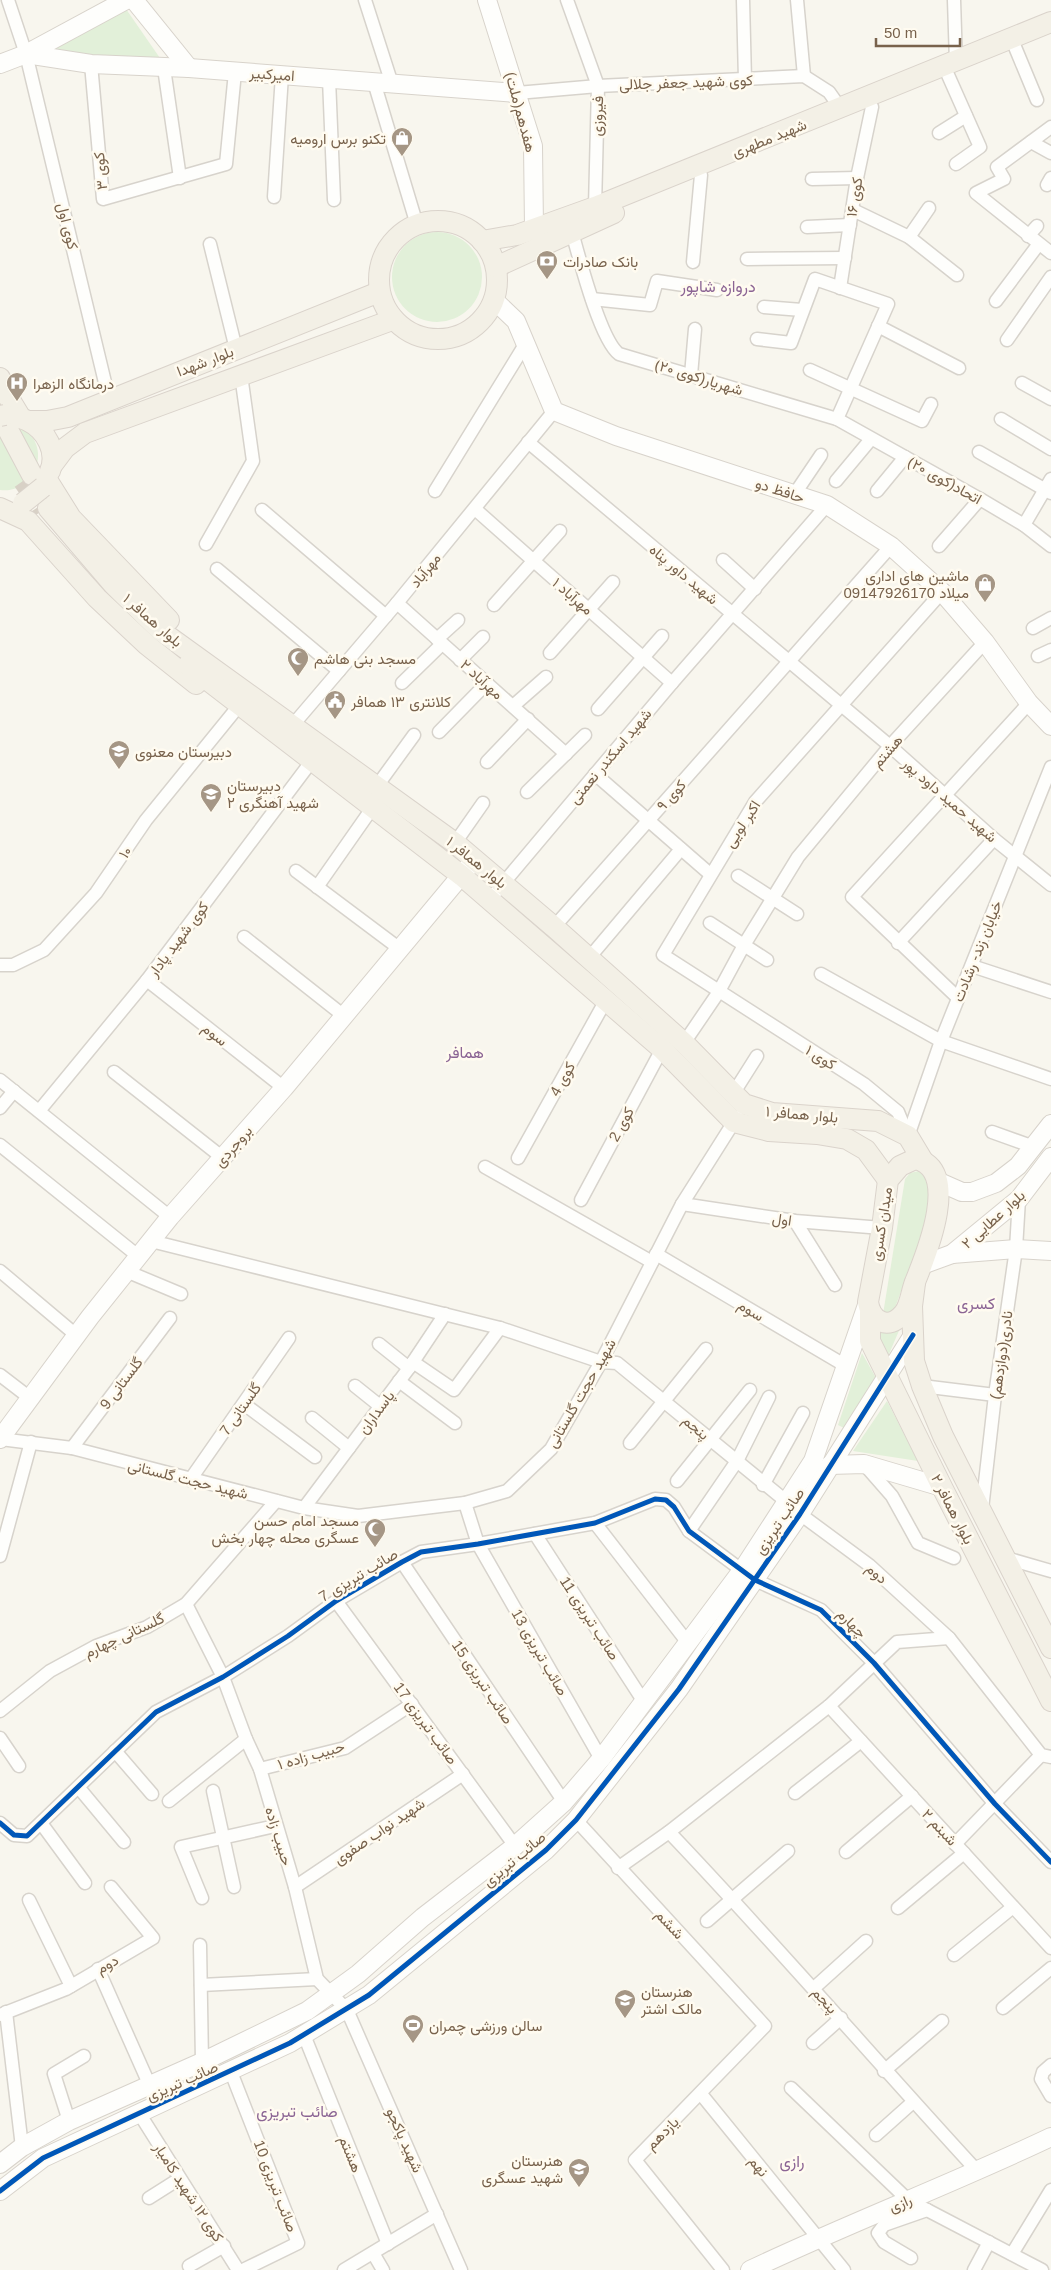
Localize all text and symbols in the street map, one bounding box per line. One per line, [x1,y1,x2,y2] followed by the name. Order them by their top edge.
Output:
[876,15,960,47] scale bar
[884,24,917,41] text: 50 m
[248,64,295,85] street label: امیرکبیر
[500,70,540,155] street label: هفدهم(ملت)
[619,71,754,95] street label: کوی شهید جعفر جلالی
[588,95,608,137] street label: فیروزی
[729,115,810,163] street label: شهید مطهری
[390,126,414,157] shop icon: تکنو برس ارومیه
[290,130,386,149] place label: تکنو برس ارومیه
[90,151,112,191] street label: کوی ۳
[842,176,868,218] street label: کوی ۱۶
[52,201,82,252] street label: کوی اول
[535,249,559,280] bank icon: بانک صادرات
[563,253,638,271] place label: بانک صادرات
[679,278,756,298] district label: دروازه شاپور
[174,342,236,381] street label: بلوار شهدا
[652,356,745,400] street label: شهریار(کوی ۲۰)
[5,371,29,402] hospital icon: درمانگاه الزهرا
[33,375,114,393] place label: درمانگاه الزهرا
[904,453,985,509] street label: اتحاد(کوی ۲۰)
[753,474,807,507] street label: حافظ دو
[645,540,722,609] street label: شهید داور پناه
[406,549,445,591] street label: مهرآباد
[843,567,969,602] place label: ماشین های اداری میلاد 09147926170
[973,572,997,603] shop icon: ماشین های اداری میلاد 09147926170
[549,574,597,619] street label: مهرآباد ۱
[119,590,186,651] street label: بلوار همافر ۱
[286,646,310,677] mosque icon: مسجد بنی هاشم
[314,650,416,669] place label: مسجد بنی هاشم
[457,656,507,703] street label: مهرآباد ۲
[323,689,347,720] public building icon: کلانتری ۱۳ همافر
[350,693,451,712] place label: کلانتری ۱۳ همافر
[565,705,656,808] street label: شهید اسکندر نعمتی
[868,731,907,772] street label: هشتم
[107,739,131,770] school or university icon: دبیرستان معنوی
[135,743,232,762] place label: دبیرستان معنوی
[897,754,1001,847] street label: شهید حمید داود پور
[653,776,691,815] street label: کوی ۹
[227,777,319,813] place label: دبیرستان شهید آهنگری ۲
[199,782,223,813] school or university icon: دبیرستان شهید آهنگری ۲
[721,797,765,852] street label: اکبر لویی
[443,832,511,892] street label: بلوار همافر ۱
[115,843,135,861] street label: ۱۰
[144,898,213,982] street label: کوی شهید پادار
[949,898,1006,1004] street label: خیابان زند- رشادت
[198,1019,231,1051] street label: سوم
[802,1041,840,1075] street label: کوی ۱
[445,1044,484,1063] district label: همافر
[546,1059,580,1100] street label: کوی 4
[765,1102,839,1127] street label: بلوار همافر ۱
[605,1104,639,1145] street label: کوی 2
[210,1122,257,1171] street label: بروجردی
[867,1186,897,1263] street label: میدان کسری
[958,1186,1029,1253] street label: بلوار عطایی ۲
[771,1209,793,1230] street label: اول
[957,1295,995,1314] district label: کسری
[734,1296,767,1326] street label: سوم
[986,1310,1018,1401] street label: نادری(دوازدهم)
[543,1335,621,1452] street label: شهید حجت گلستانی
[96,1354,148,1413] street label: گلستانی 9
[216,1379,266,1440] street label: گلستانی 7
[354,1387,399,1438] street label: پاسداران
[678,1411,713,1445] street label: پنجم
[126,1456,250,1504] street label: شهید حجت گلستانی
[927,1471,978,1547] street label: بلوار همافر ۲
[751,1485,809,1559] street label: صائب تبریزی
[211,1512,359,1548] place label: مسجد امام حسن عسگری محله چهار بخش
[363,1517,387,1548] mosque icon: مسجد امام حسن عسگری محله چهار بخش
[316,1545,401,1607] street label: صائب تبریزی 7
[862,1559,891,1588] street label: دوم
[555,1573,623,1664] street label: صائب تبریزی 11
[832,1605,870,1643] street label: چهارم
[507,1606,572,1699] street label: صائب تبریزی 13
[81,1609,168,1663] street label: گلستانی چهارم
[447,1637,517,1728] street label: صائب تبریزی 15
[389,1679,461,1768] street label: صائب تبریزی 17
[275,1737,347,1774] street label: حبیب زاده ۱
[330,1794,429,1869] street label: شهید نواب صفوی
[261,1805,296,1868] street label: حبیب زاده
[917,1805,961,1850] street label: شبنم ۲
[479,1828,550,1892] street label: صائب تبریزی
[651,1906,688,1944] street label: ششم
[93,1951,122,1979] street label: دوم
[640,1983,702,2018] place label: هنرستان مالک اشتر
[807,1983,841,2018] street label: پنجم
[613,1988,637,2019] school or university icon: هنرستان مالک اشتر
[401,2013,425,2044] sports icon: سالن ورزشی چمران
[429,2017,543,2036] place label: سالن ورزشی چمران
[144,2058,221,2106] street label: صائب تبریزی
[256,2103,338,2122] district label: صائب تبریزی
[381,2105,427,2176] street label: شهید پاکجو
[642,2113,683,2154] street label: یازدهم
[334,2133,366,2176] street label: هشتم
[249,2138,301,2235] street label: صائب تبریزی 10
[148,2139,227,2246] street label: کوی ۱۲ شهید کامیار
[482,2152,563,2188] place label: هنرستان شهید عسگری
[744,2152,772,2181] street label: نهم
[780,2153,804,2172] district label: رازی
[567,2157,591,2188] school or university icon: هنرستان شهید عسگری
[886,2191,915,2217] street label: رازی

